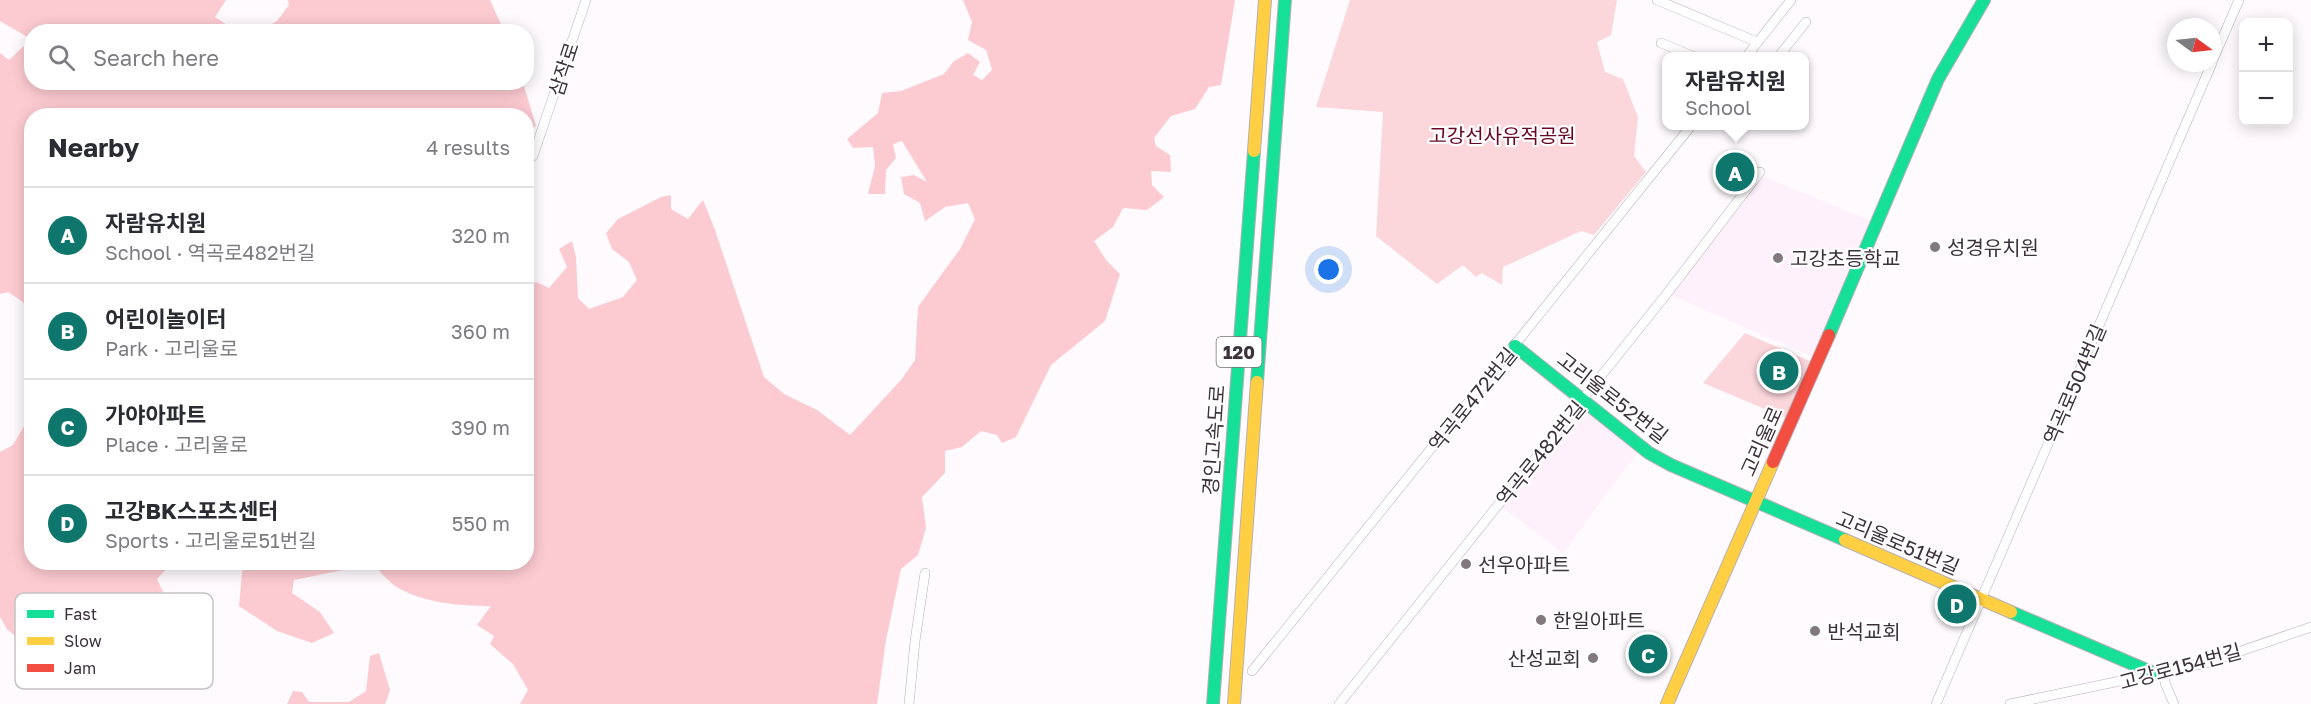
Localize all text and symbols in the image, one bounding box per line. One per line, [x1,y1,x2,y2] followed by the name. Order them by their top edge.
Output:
[2167,18,2221,72] north arrow
[2239,18,2293,126] map controls
[2239,18,2293,72] button: +
[24,24,534,90] search box
[543,39,583,99] street label: 삼작로
[45,41,78,74] icon: search
[93,44,219,71] text: Search here
[1662,52,1809,130] popup
[1685,67,1786,94] text: 자람유치원
[2239,72,2293,126] button: −
[1685,95,1751,119] text: School
[1428,123,1576,147] park label: 고강선사유적공원
[48,132,139,163] text: Nearby
[426,135,510,159] text: 4 results
[1716,150,1754,195] pin: A
[105,209,206,236] text: 자람유치원
[60,223,75,247] text: A
[452,223,510,247] text: 320 m
[1947,235,2039,259] place label: 성경유치원
[105,240,315,264] text: School · 역곡로482번길
[1928,240,1942,254] marker: 성경유치원
[1790,246,1900,270] place label: 고강초등학교
[1771,251,1785,265] marker: 고강초등학교
[1314,255,1343,284] your location
[105,305,226,332] text: 어린이놀이터
[60,319,75,343] text: B
[451,319,510,343] text: 360 m
[2038,320,2110,448] street label: 역곡로504번길
[105,336,238,360] text: Park · 고리울로
[1216,337,1262,367] road number: 120
[1423,342,1521,456] street label: 역곡로472번길
[1553,346,1673,448] street label: 고리울로52번길
[1760,348,1798,394] pin: B
[1197,384,1229,496] street label: 경인고속도로
[1490,396,1590,510] street label: 역곡로482번길
[105,401,206,428] text: 가야아파트
[1735,402,1787,480] street label: 고리울로
[60,415,75,439] text: C
[451,415,510,439] text: 390 m
[105,432,248,456] text: Place · 고리울로
[105,497,278,524] text: 고강BK스포츠센터
[1833,505,1963,579] street label: 고리울로51번길
[60,511,75,535] text: D
[452,511,510,535] text: 550 m
[105,528,317,552] text: Sports · 고리울로51번길
[1478,552,1570,576] place label: 선우아파트
[1459,557,1473,571] marker: 선우아파트
[1938,582,1976,626] pin: D
[15,593,213,689] legend
[64,604,97,624] text: Fast
[1553,608,1645,632] place label: 한일아파트
[1534,613,1548,627] marker: 한일아파트
[1827,619,1901,643] place label: 반석교회
[1808,624,1822,638] marker: 반석교회
[64,631,102,651] text: Slow
[1628,632,1668,676] pin: C
[2116,638,2244,694] street label: 고강로154번길
[1507,646,1581,670] place label: 산성교회
[1586,651,1600,665] marker: 산성교회
[64,658,96,678] text: Jam

